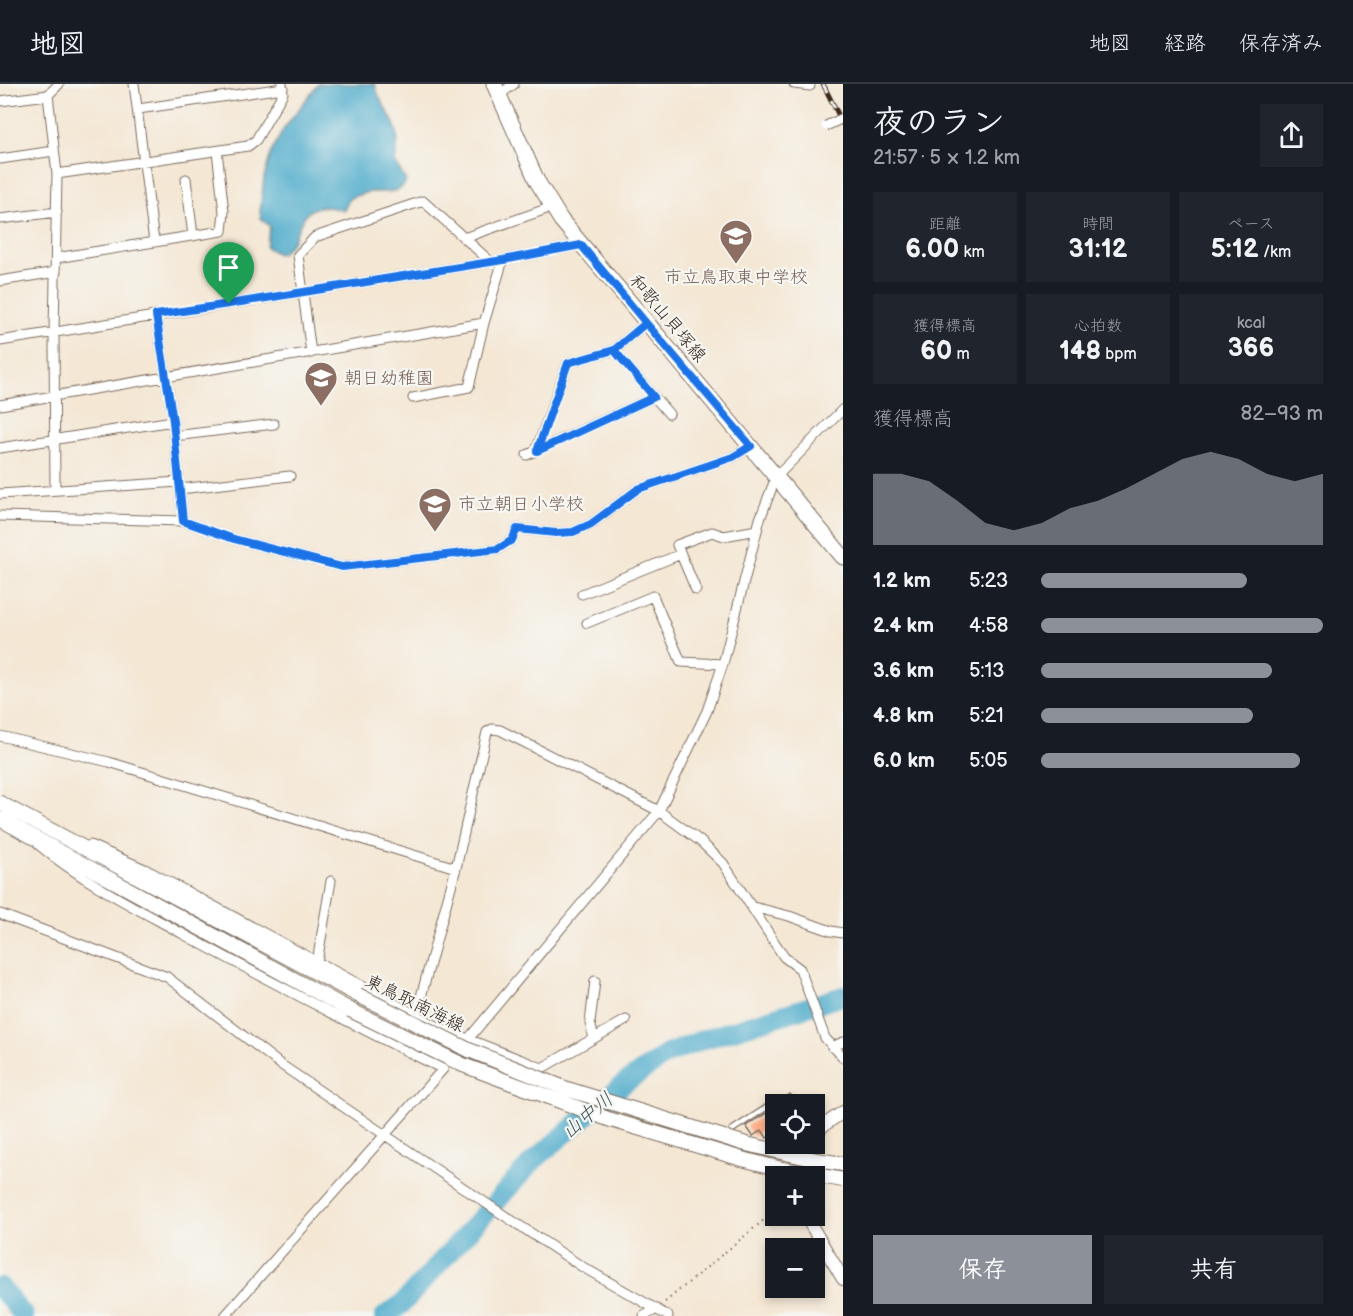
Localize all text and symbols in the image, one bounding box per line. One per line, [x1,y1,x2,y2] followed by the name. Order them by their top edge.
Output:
[30,28,86,61] text: 地図
[1089,31,1131,56] text: 地図
[1164,31,1206,56] text: 経路
[1239,31,1323,56] text: 保存済み
[873,103,1005,143] text: 夜のラン
[1260,104,1323,167] button: share
[873,146,1020,170] text: 21:57 · 5 × 1.2 km
[929,215,961,234] text: 距離
[1082,215,1114,234] text: 時間
[1227,215,1275,234] text: ペース
[718,218,754,265] school or university icon: 市立鳥取東中学校
[905,234,959,265] text: 6.00
[1069,234,1127,265] text: 31:12
[1211,234,1259,265] text: 5:12
[203,242,254,304] pin
[959,243,985,262] text: km
[1259,243,1291,262] text: /km
[212,251,245,284] icon: arrive
[664,267,808,288] place label: 市立鳥取東中学校
[625,270,710,366] street label: 和歌山貝塚線
[1237,314,1265,333] text: kcal
[913,317,977,336] text: 獲得標高
[1074,317,1122,336] text: 心拍数
[1228,333,1274,364] text: 366
[920,336,952,367] text: 60
[1059,336,1101,367] text: 148
[952,345,970,364] text: m
[1101,345,1137,364] text: bpm
[303,360,339,407] school or university icon: 朝日幼稚園
[344,368,434,389] place label: 朝日幼稚園
[1241,402,1323,426] text: 82–93 m
[873,407,953,431] text: 獲得標高
[417,486,453,533] school or university icon: 市立朝日小学校
[458,494,584,515] place label: 市立朝日小学校
[873,569,931,593] text: 1.2 km
[969,569,1008,593] text: 5:23
[873,614,934,638] text: 2.4 km
[969,614,1008,638] text: 4:58
[873,659,934,683] text: 3.6 km
[969,659,1005,683] text: 5:13
[873,704,934,728] text: 4.8 km
[969,704,1004,728] text: 5:21
[873,749,935,773] text: 6.0 km
[969,749,1008,773] text: 5:05
[362,970,468,1037] street label: 東鳥取南海線
[557,1087,618,1144] water label: 山中川
[765,1094,825,1298] map controls
[765,1094,825,1154] button: locate
[765,1166,825,1226] button: +
[873,1235,1092,1304] button: 保存
[1104,1235,1323,1304] button: 共有
[765,1238,825,1298] button: −

